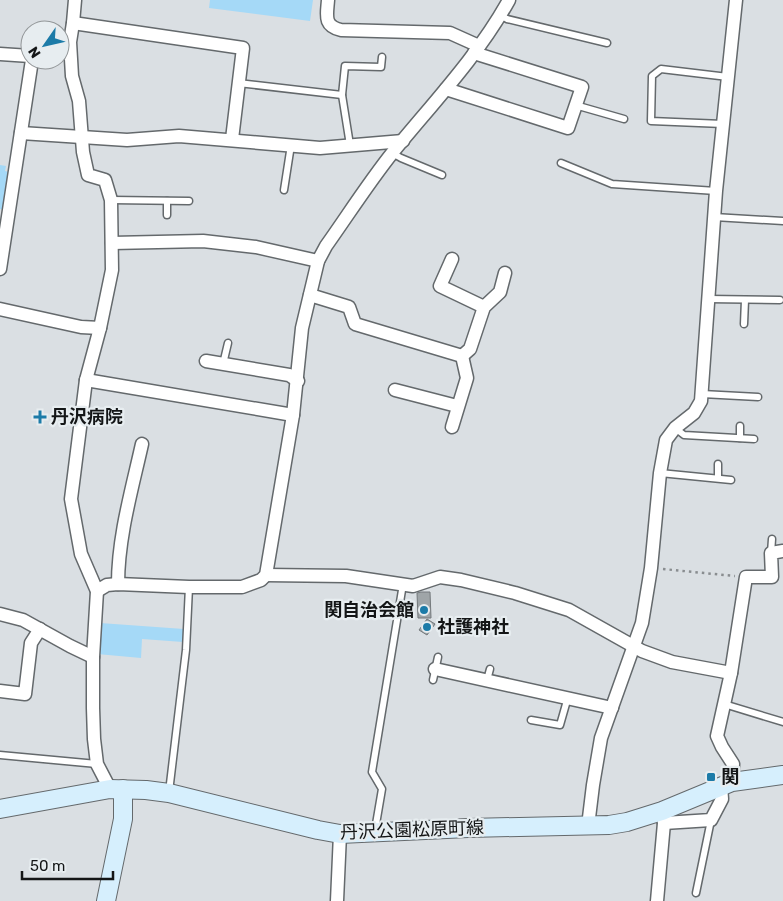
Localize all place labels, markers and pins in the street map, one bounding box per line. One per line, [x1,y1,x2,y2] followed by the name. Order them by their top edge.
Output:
[51,406,123,428] place label: 丹沢病院
[33,410,47,424] marker: 丹沢病院
[324,599,414,621] place label: 関自治会館
[418,604,430,616] marker: 関自治会館
[437,616,509,638] place label: 社護神社
[421,621,433,633] marker: 社護神社
[721,766,739,788] place label: 関
[705,771,717,783] marker: 関

